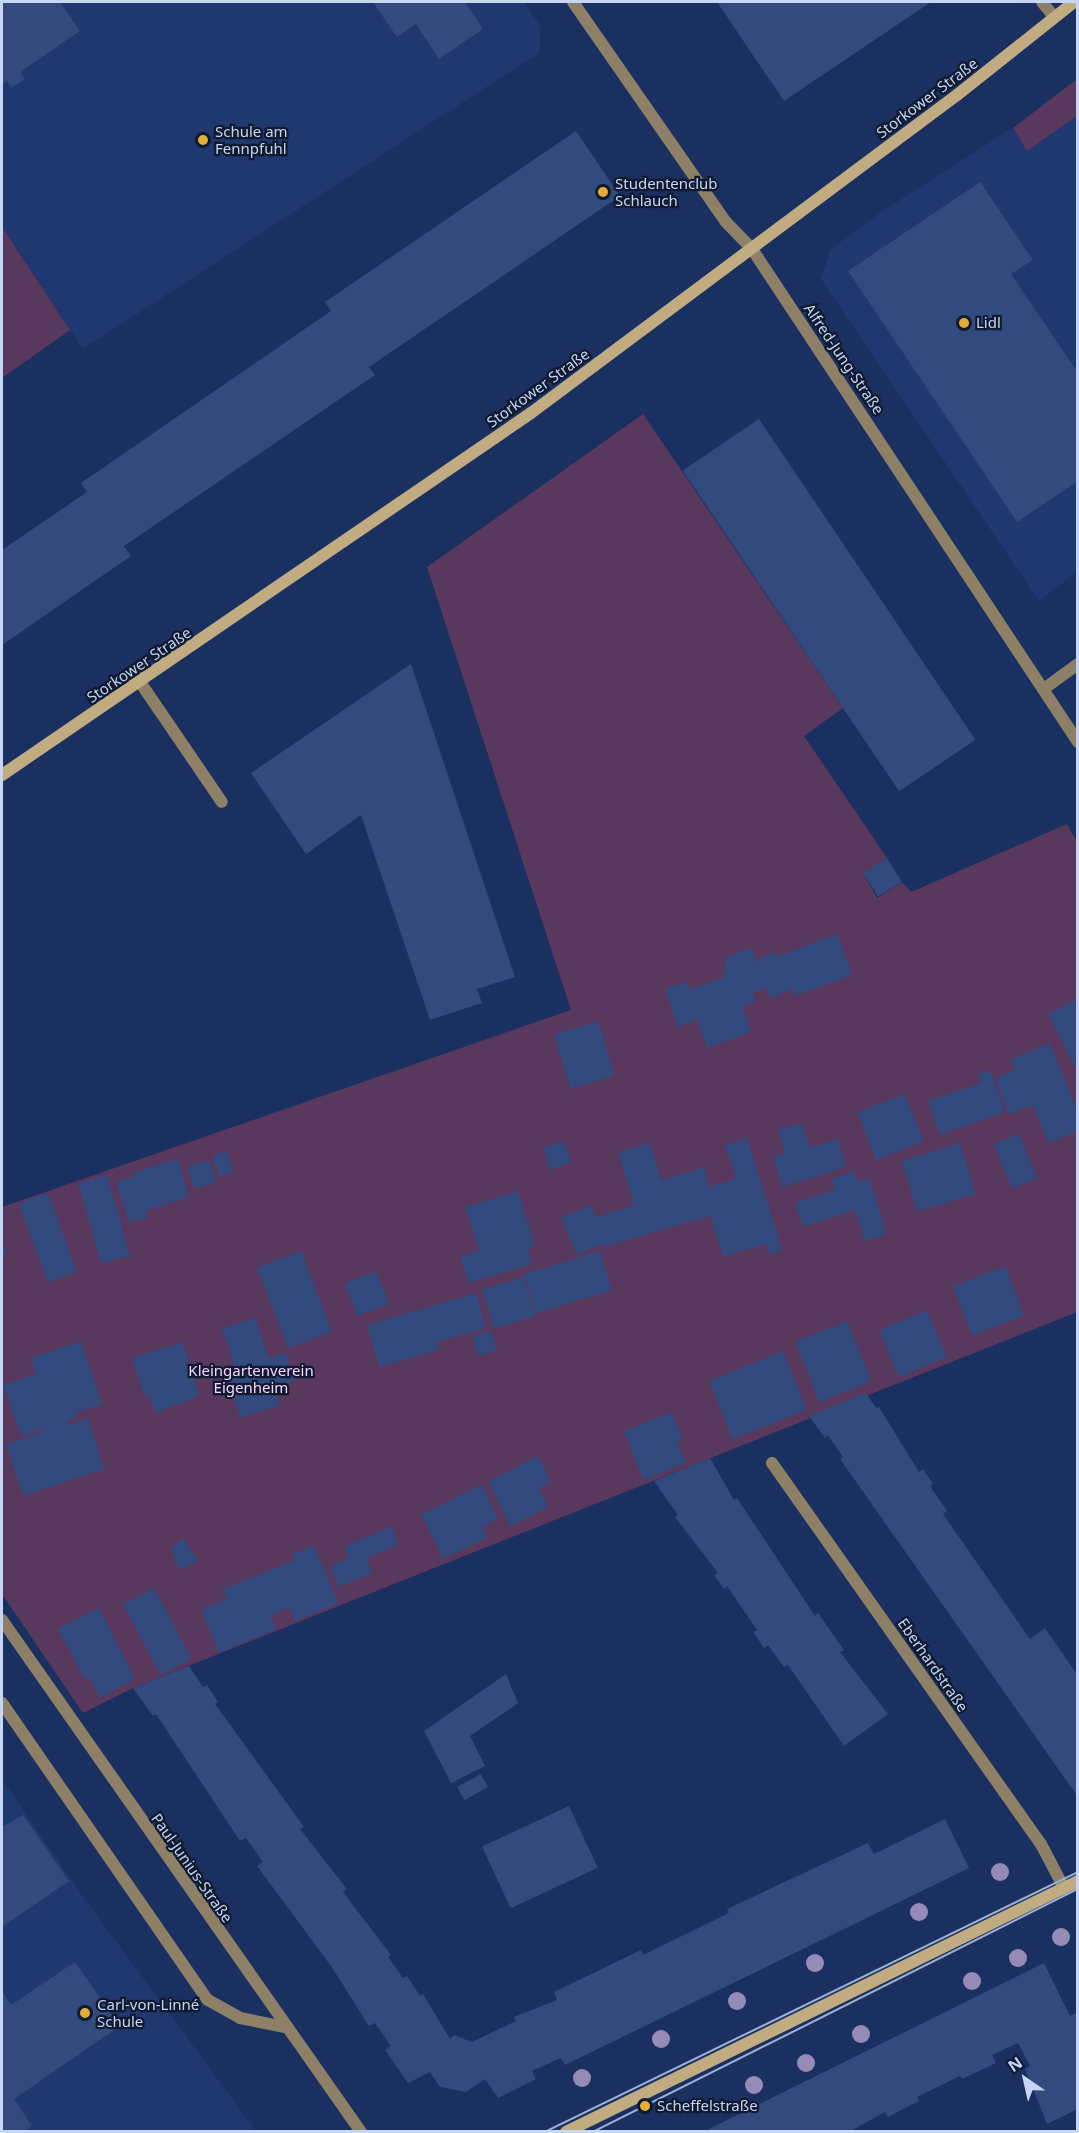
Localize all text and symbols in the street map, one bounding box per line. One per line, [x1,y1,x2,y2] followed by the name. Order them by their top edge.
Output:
[873,54,981,142] street label: Storkower Straße
[215,122,288,157] place label: Schule am Fennpfuhl
[196,133,210,147] marker: Schule am Fennpfuhl
[615,174,718,209] place label: Studentenclub Schlauch
[596,185,610,199] marker: Studentenclub Schlauch
[800,300,888,418] street label: Alfred-Jung-Straße
[976,314,1001,332] place label: Lidl
[957,316,971,330] marker: Lidl
[483,345,593,431] street label: Storkower Straße
[83,623,195,707] street label: Storkower Straße
[188,1361,314,1396] park label: Kleingartenverein Eigenheim
[894,1615,972,1715] street label: Eberhardstraße
[148,1810,236,1926] street label: Paul-Junius-Straße
[97,1995,199,2030] place label: Carl-von-Linné Schule
[78,2006,92,2020] marker: Carl-von-Linné Schule
[995,2049,1055,2109] north arrow
[1003,2051,1026,2077] text: N
[657,2097,758,2115] place label: Scheffelstraße
[638,2099,652,2113] marker: Scheffelstraße

